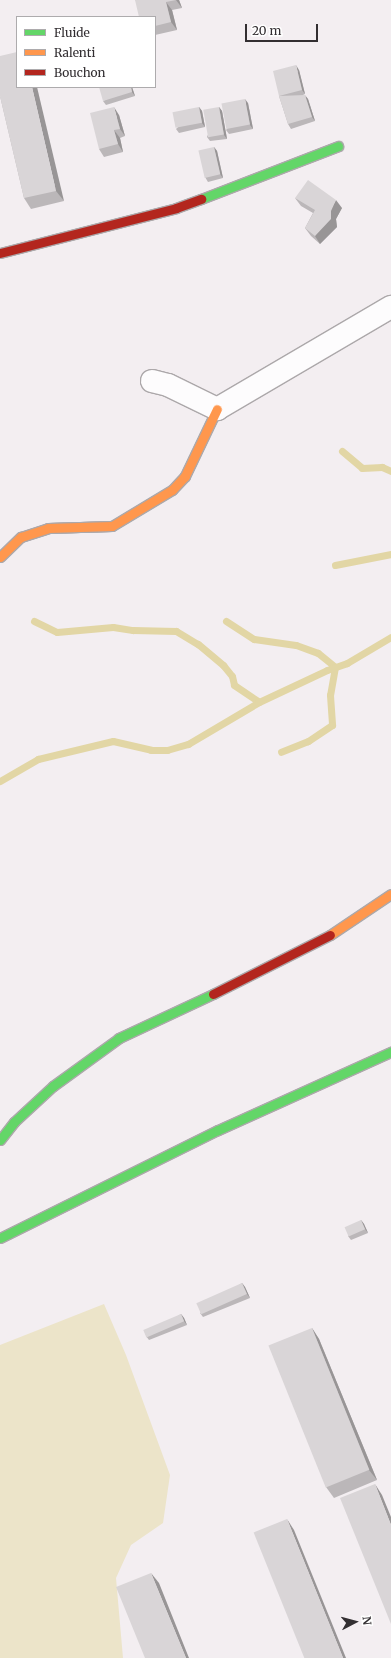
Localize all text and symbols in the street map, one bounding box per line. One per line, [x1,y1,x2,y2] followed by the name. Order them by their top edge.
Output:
[16,16,156,88] legend
[247,16,320,42] scale bar
[252,23,281,38] text: 20 m
[54,25,90,40] text: Fluide
[54,45,95,60] text: Ralenti
[54,65,106,80] text: Bouchon
[335,1602,375,1642] north arrow
[360,1616,374,1626] text: N

